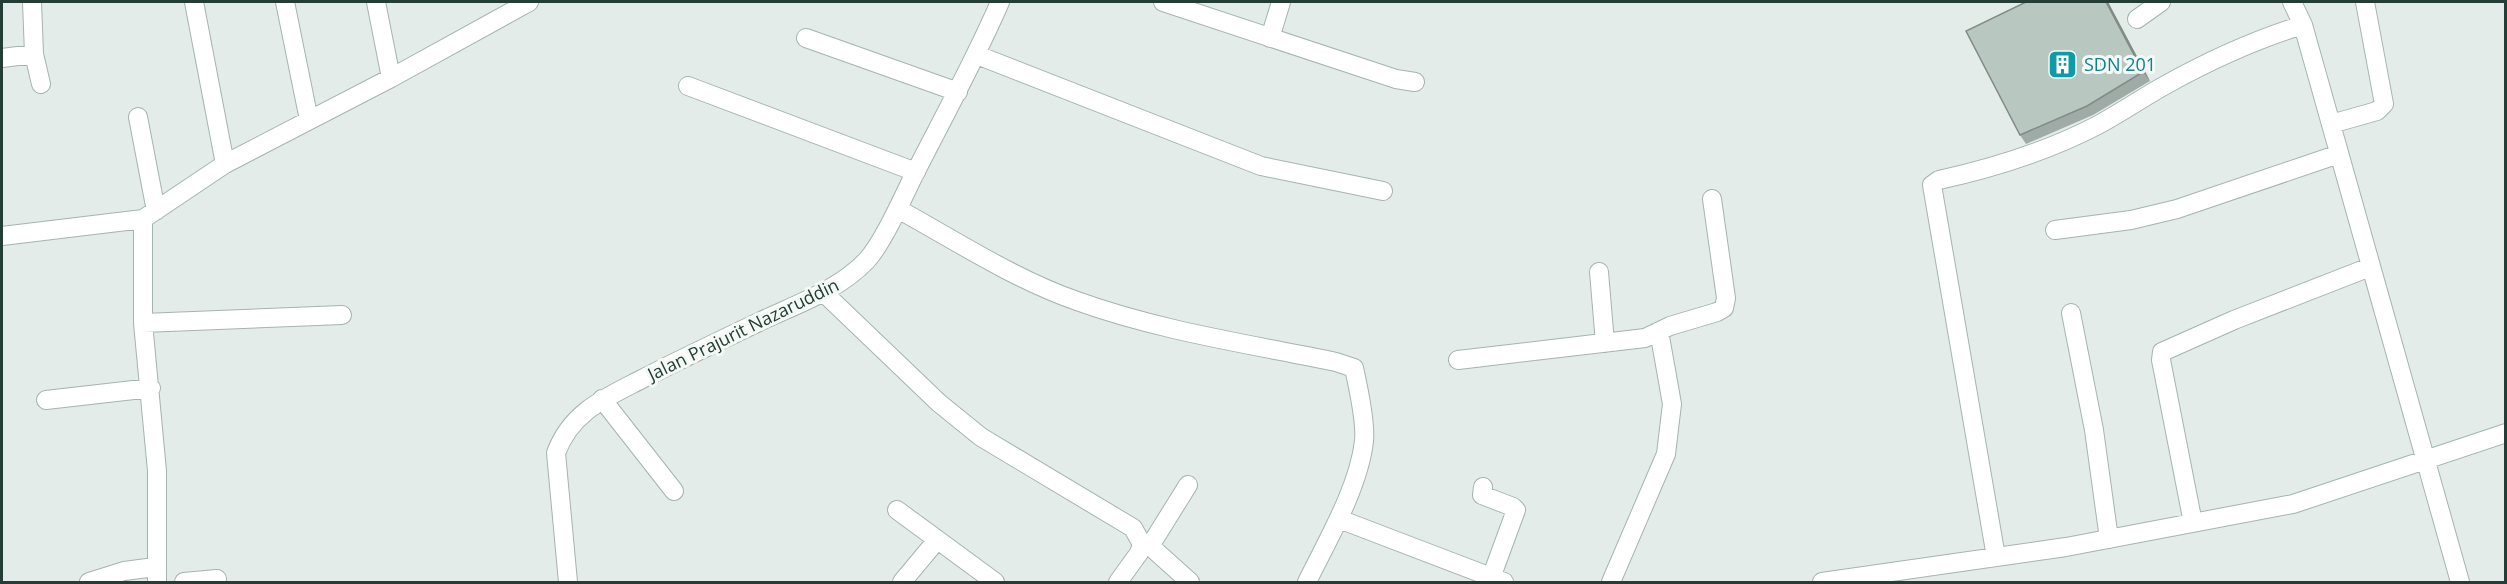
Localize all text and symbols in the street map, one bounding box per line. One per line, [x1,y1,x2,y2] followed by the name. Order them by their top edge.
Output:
[2047,48,2079,80] building icon: SDN 201
[2084,52,2156,76] place label: SDN 201
[642,272,843,387] street label: Jalan Prajurit Nazaruddin

